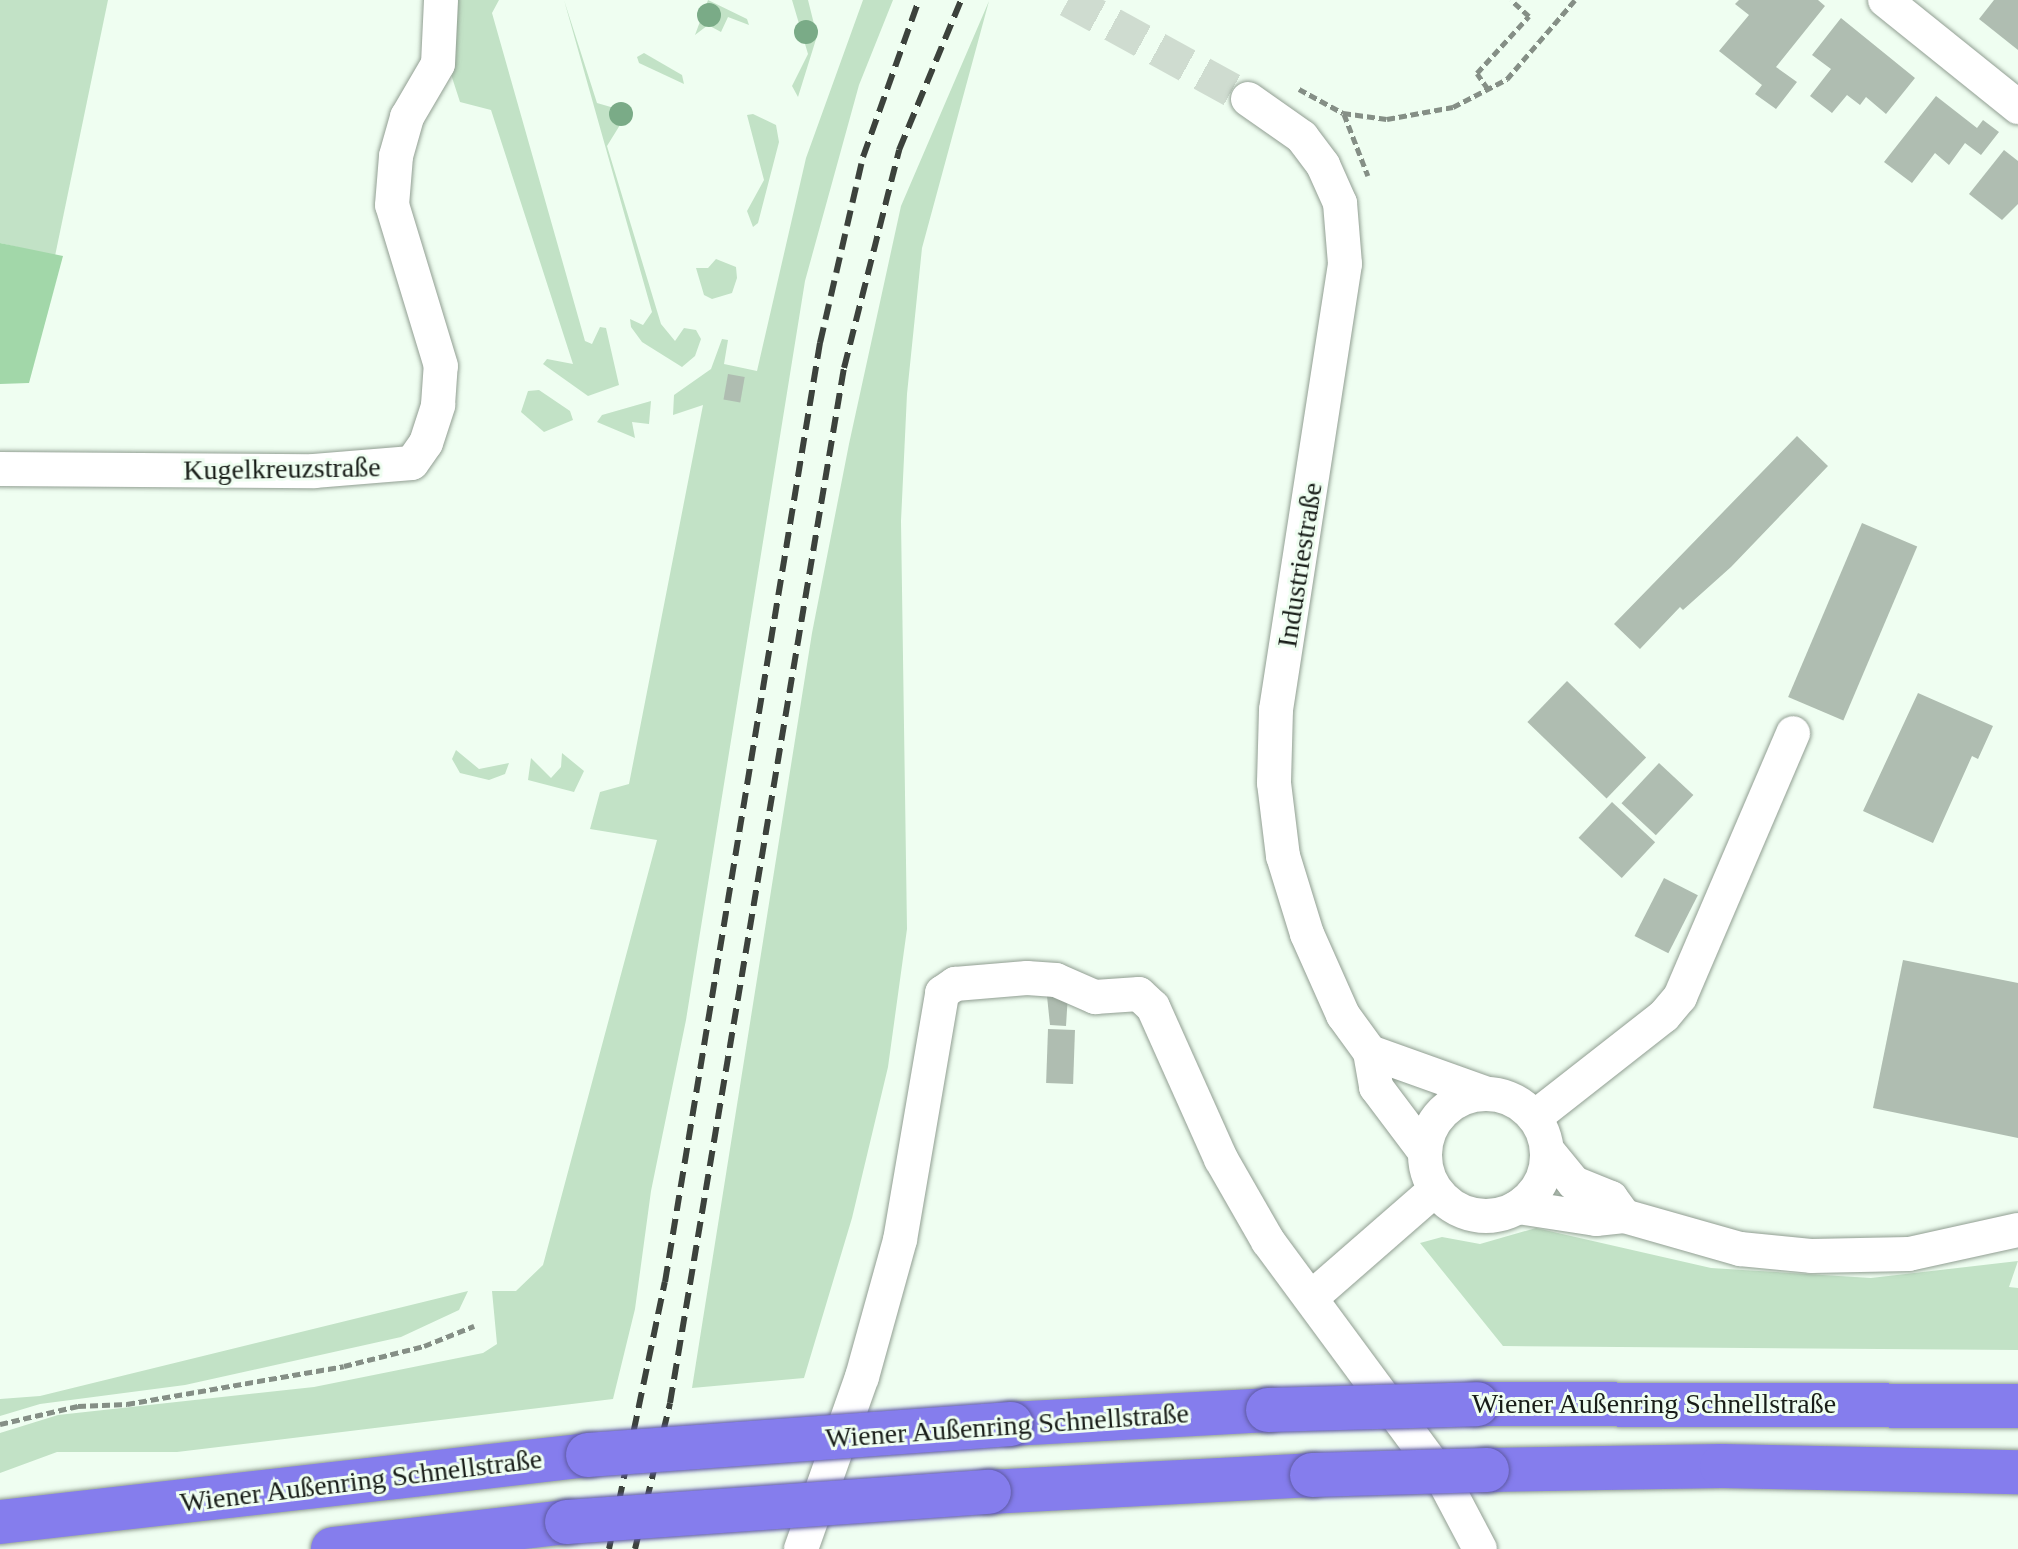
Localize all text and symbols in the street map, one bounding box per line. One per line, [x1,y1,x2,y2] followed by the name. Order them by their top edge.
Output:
[183,450,381,488] street label: Kugelkreuzstraße
[1270,480,1330,650] street label: Industriestraße
[1471,1387,1837,1421] street label: Wiener Außenring Schnellstraße
[823,1396,1191,1456] street label: Wiener Außenring Schnellstraße
[177,1442,545,1520] street label: Wiener Außenring Schnellstraße

